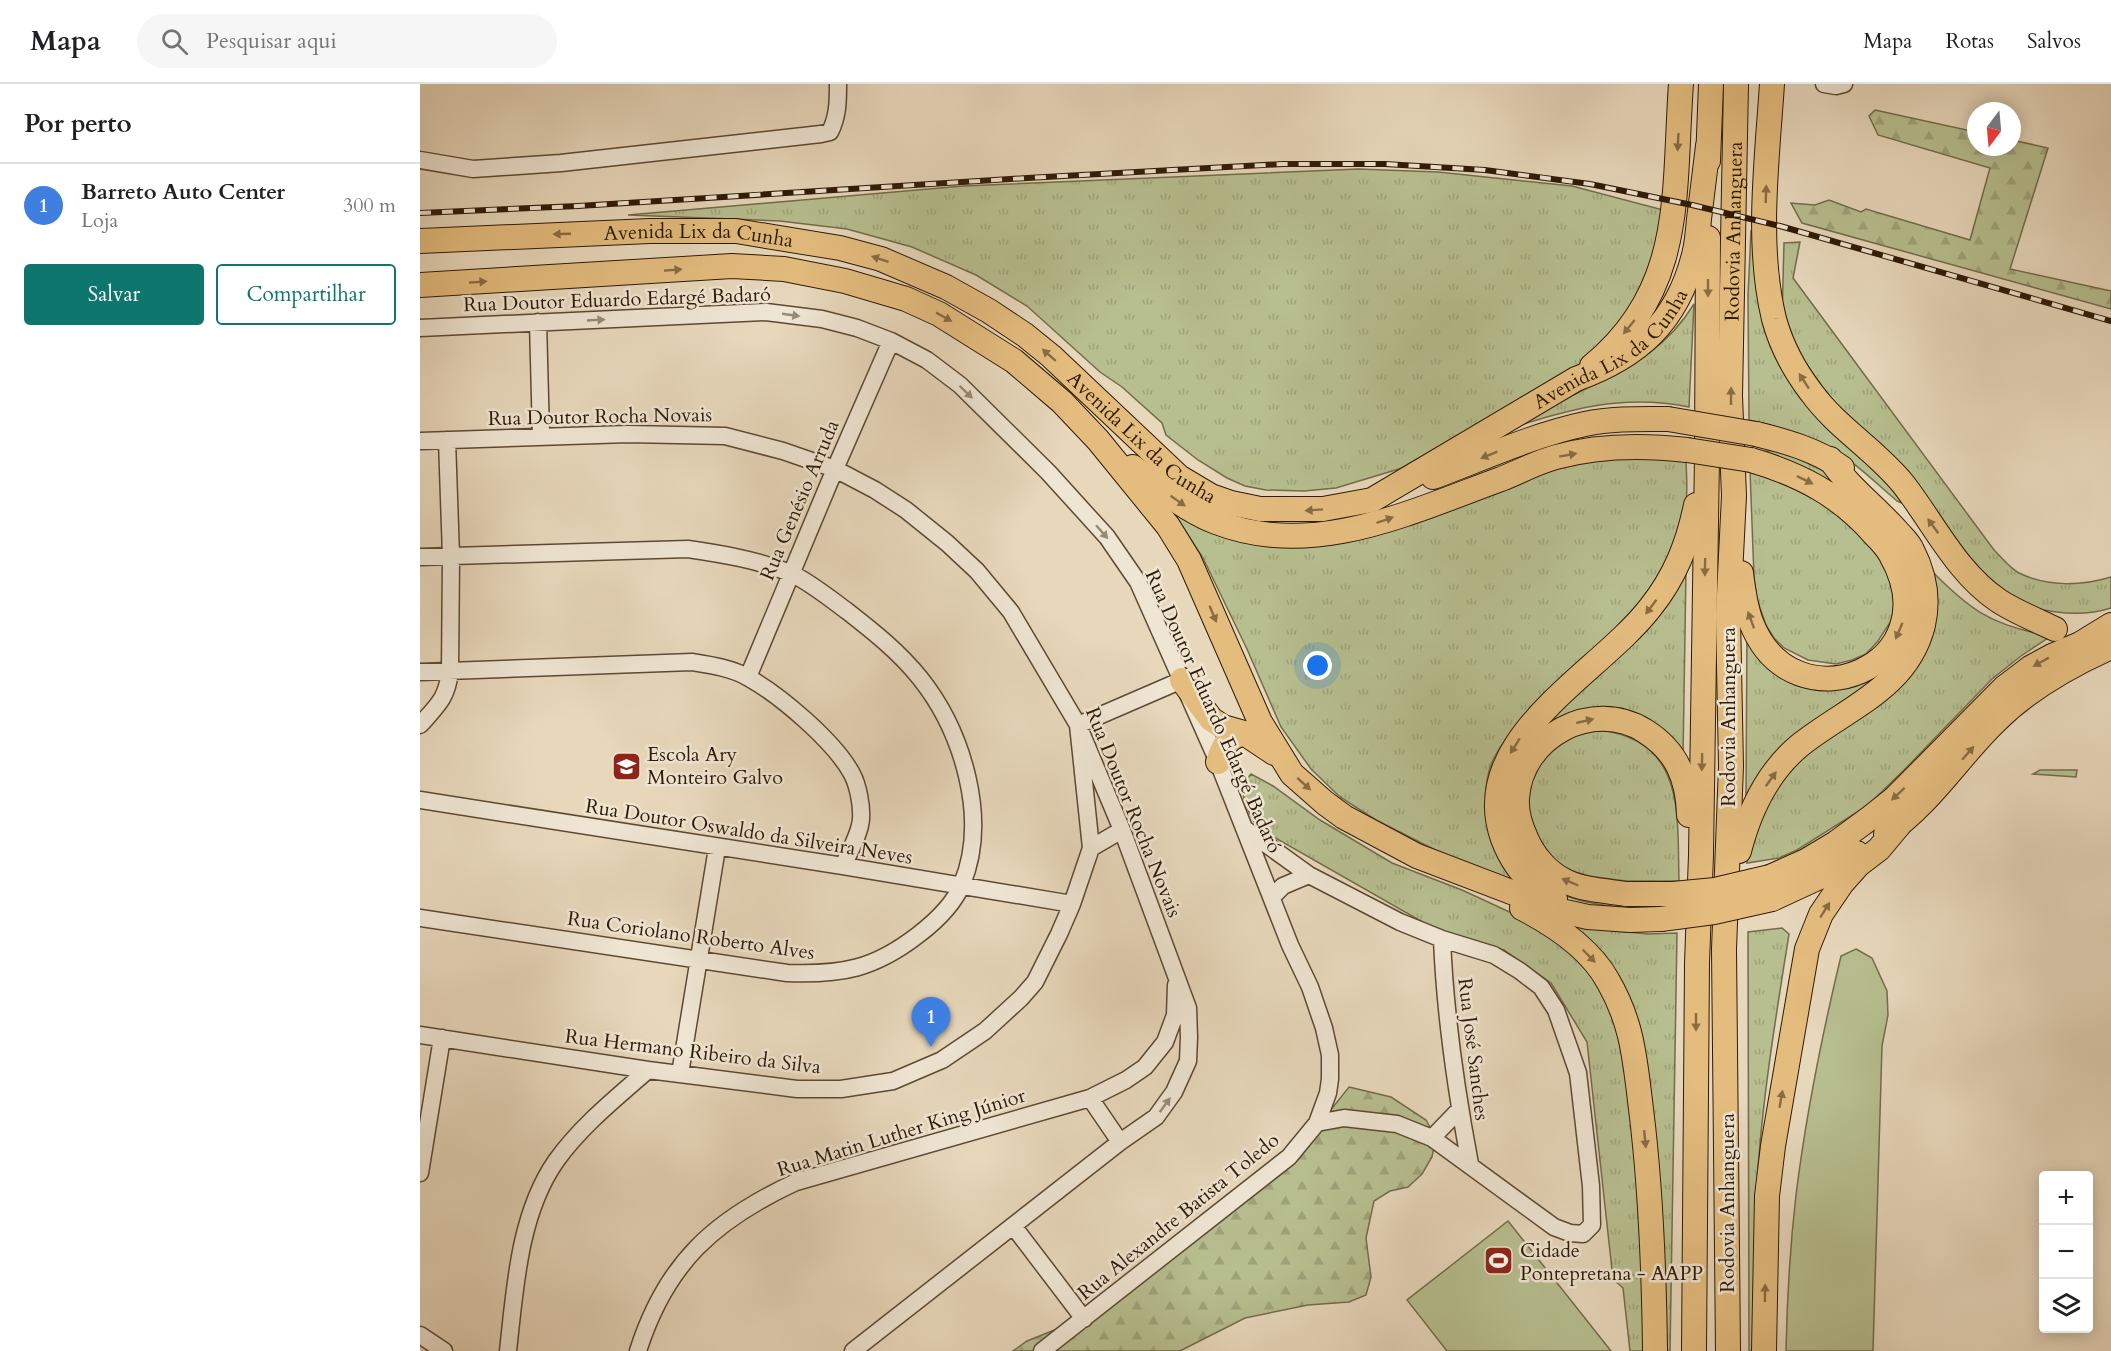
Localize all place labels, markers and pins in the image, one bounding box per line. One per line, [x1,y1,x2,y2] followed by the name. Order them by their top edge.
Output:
[647,741,783,791] place label: Escola Ary Monteiro Galvo
[610,750,642,782] school or university icon: Escola Ary Monteiro Galvo
[912,998,950,1047] pin: 1
[1520,1237,1703,1287] place label: Cidade Pontepretana - AAPP
[1483,1245,1515,1277] sports icon: Cidade Pontepretana - AAPP

